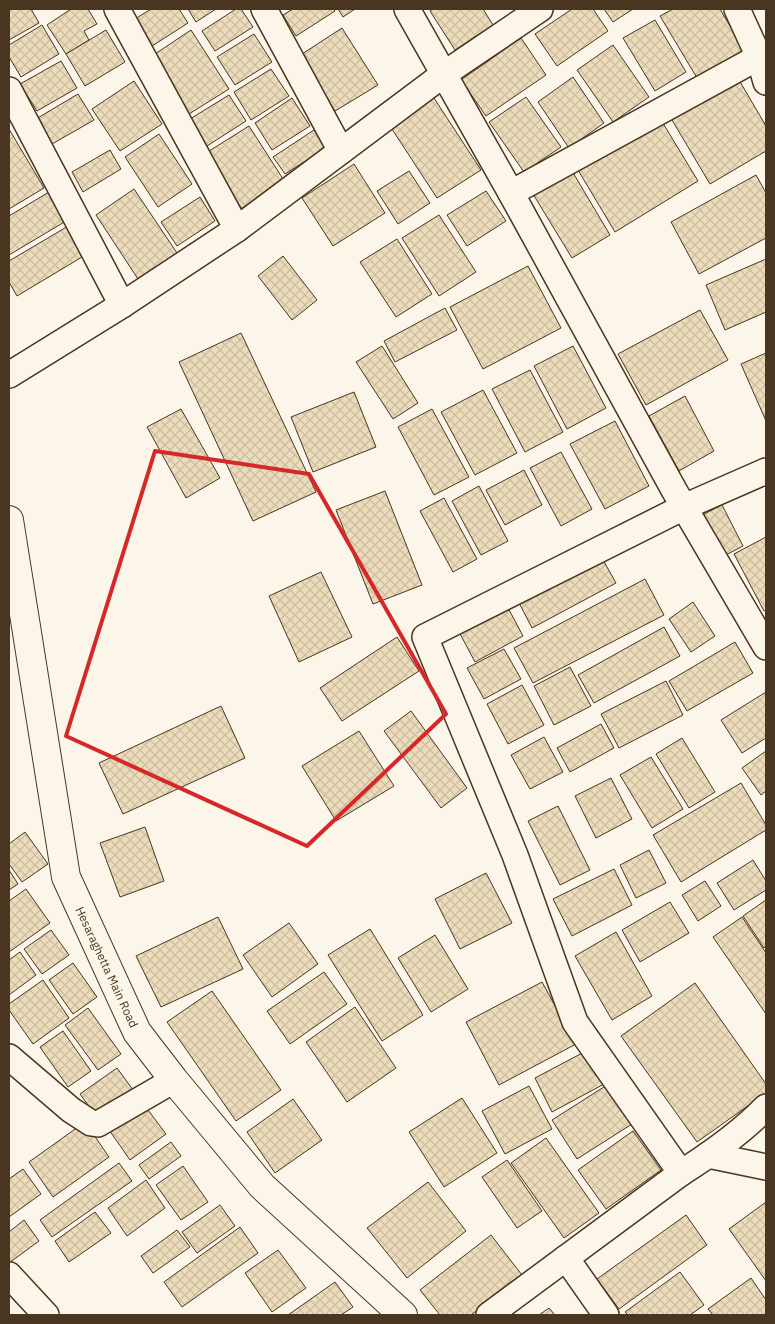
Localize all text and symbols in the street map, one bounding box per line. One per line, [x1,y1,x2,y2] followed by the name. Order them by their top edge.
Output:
[72,904,142,1030] street label: Hesaraghetta Main Road

